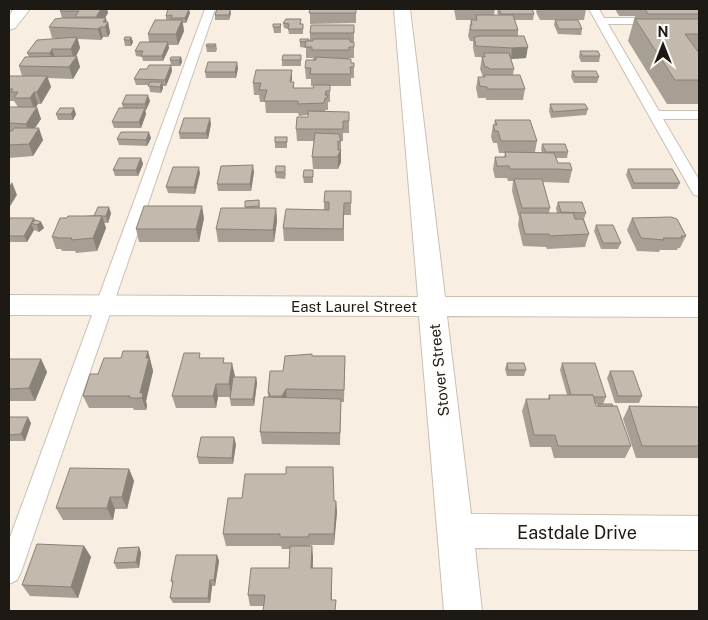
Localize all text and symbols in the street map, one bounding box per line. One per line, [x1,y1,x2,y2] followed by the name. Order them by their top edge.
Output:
[638,20,688,70] north arrow
[658,24,668,40] text: N
[291,298,417,315] street label: East Laurel Street
[426,323,452,417] street label: Stover Street
[517,522,637,543] street label: Eastdale Drive

